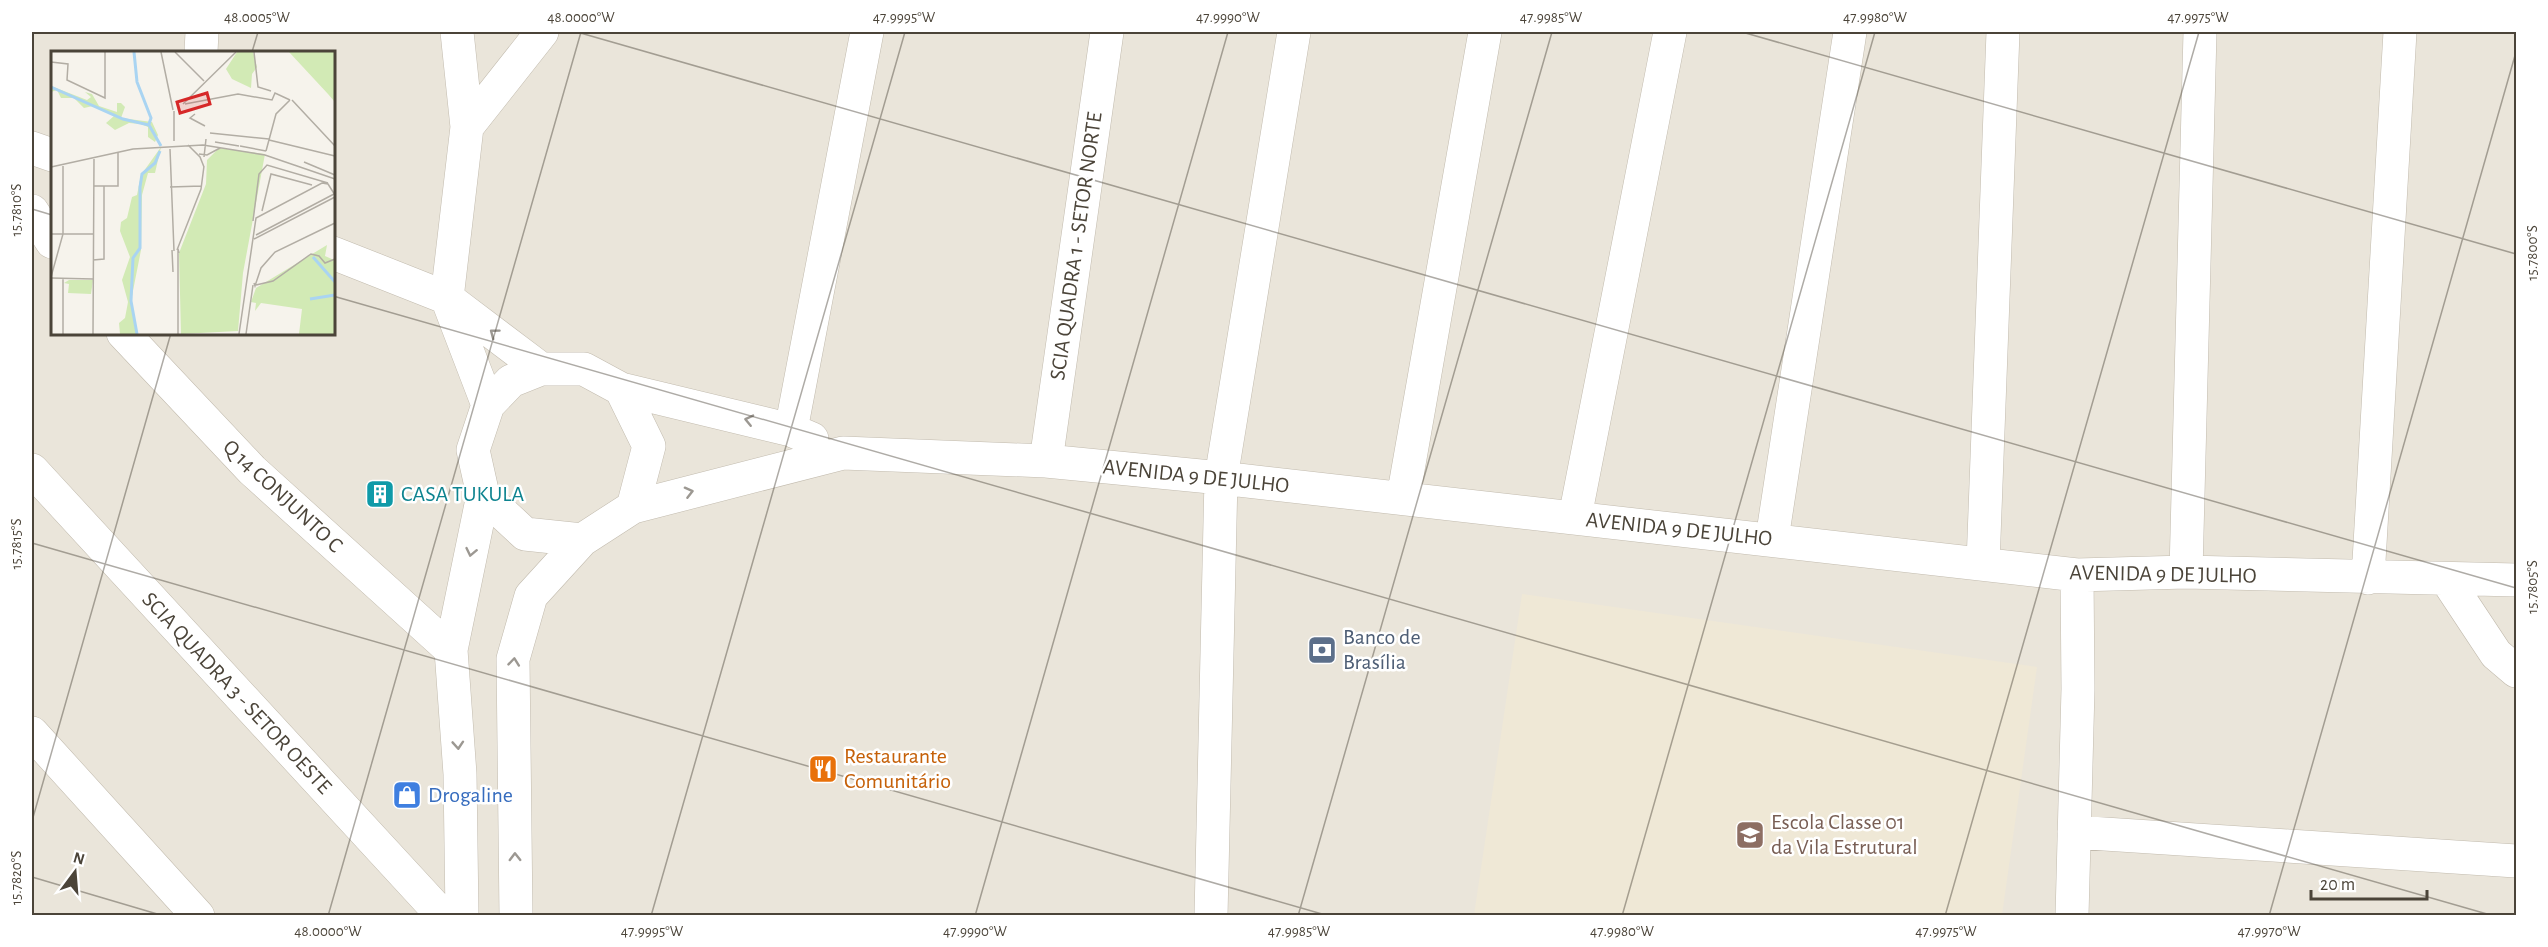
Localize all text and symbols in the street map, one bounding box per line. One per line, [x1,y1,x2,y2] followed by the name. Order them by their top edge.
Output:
[224,10,290,25] text: 48.0005°W
[547,10,615,25] text: 48.0000°W
[873,10,936,25] text: 47.9995°W
[1196,10,1261,25] text: 47.9990°W
[1520,10,1583,25] text: 47.9985°W
[1843,10,1908,25] text: 47.9980°W
[2167,10,2229,25] text: 47.9975°W
[51,51,334,334] inset map
[1046,110,1106,382] street label: SCIA QUADRA 1 - SETOR NORTE
[9,184,24,236] text: 15.7810°S
[2525,225,2540,281] text: 15.7800°S
[490,330,501,341] one-way arrow
[744,414,754,427] one-way arrow
[219,435,347,557] street label: Q 14 CONJUNTO C
[1102,455,1290,497] street label: AVENIDA 9 DE JULHO
[364,478,396,510] building icon: CASA TUKULA
[401,483,524,505] place label: CASA TUKULA
[684,487,694,500] one-way arrow
[1585,508,1773,550] street label: AVENIDA 9 DE JULHO
[9,518,24,570] text: 15.7815°S
[465,547,478,557] one-way arrow
[2525,560,2540,614] text: 15.7805°S
[2069,561,2257,587] street label: AVENIDA 9 DE JULHO
[138,588,336,798] street label: SCIA QUADRA 3 - SETOR OESTE
[1343,626,1421,673] place label: Banco de Brasília
[1306,634,1338,666] bank icon: Banco de Brasília
[507,658,520,667] one-way arrow
[451,740,464,750] one-way arrow
[844,745,951,792] place label: Restaurante Comunitário
[807,753,839,785] restaurant icon: Restaurante Comunitário
[391,779,423,811] shop icon: Drogaline
[428,784,513,806] place label: Drogaline
[1771,811,1918,858] place label: Escola Classe 01 da Vila Estrutural
[1734,819,1766,851] school or university icon: Escola Classe 01 da Vila Estrutural
[45,842,105,902] north arrow
[71,849,86,868] text: N
[9,851,24,905] text: 15.7820°S
[509,853,522,862] one-way arrow
[2311,863,2426,901] scale bar
[2320,876,2355,894] text: 20 m
[294,924,362,939] text: 48.0000°W
[621,924,684,939] text: 47.9995°W
[943,924,1008,939] text: 47.9990°W
[1268,924,1331,939] text: 47.9985°W
[1590,924,1655,939] text: 47.9980°W
[1915,924,1977,939] text: 47.9975°W
[2237,924,2301,939] text: 47.9970°W

